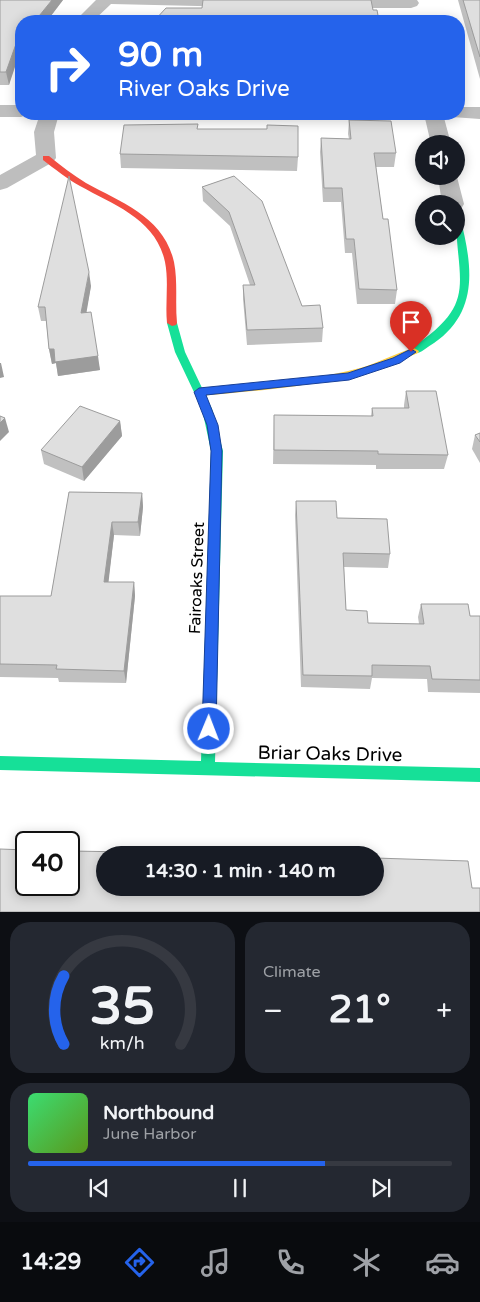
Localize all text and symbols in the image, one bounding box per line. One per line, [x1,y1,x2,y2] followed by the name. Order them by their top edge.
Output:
[118,34,203,76] text: 90 m
[35,35,100,100] icon: right
[118,76,290,102] text: River Oaks Drive
[415,135,465,245] map controls
[415,135,465,185] button: sound
[415,195,465,245] button: search
[390,301,432,352] pin
[397,308,425,336] icon: arrive
[185,522,209,634] street label: Fairoaks Street
[182,702,234,754] position arrow
[257,742,403,766] street label: Briar Oaks Drive
[15,831,80,896] speed limit sign: 40
[144,860,336,882] text: 14:30 · 1 min · 140 m
[263,962,321,982] text: Climate
[90,975,155,1038] text: 35
[329,987,391,1033] text: 21°
[263,994,283,1028] text: −
[436,994,452,1028] text: +
[100,1033,145,1054] text: km/h
[103,1102,214,1124] text: Northbound
[103,1124,196,1144] text: June Harbor
[85,1174,113,1202] icon: previous
[226,1174,254,1202] icon: pause
[367,1174,395,1202] icon: next
[122,1245,157,1280] icon: directions
[198,1245,233,1280] icon: music
[273,1245,308,1280] icon: phone
[349,1245,384,1280] icon: climate
[425,1245,460,1280] icon: car
[20,1249,81,1275] text: 14:29

